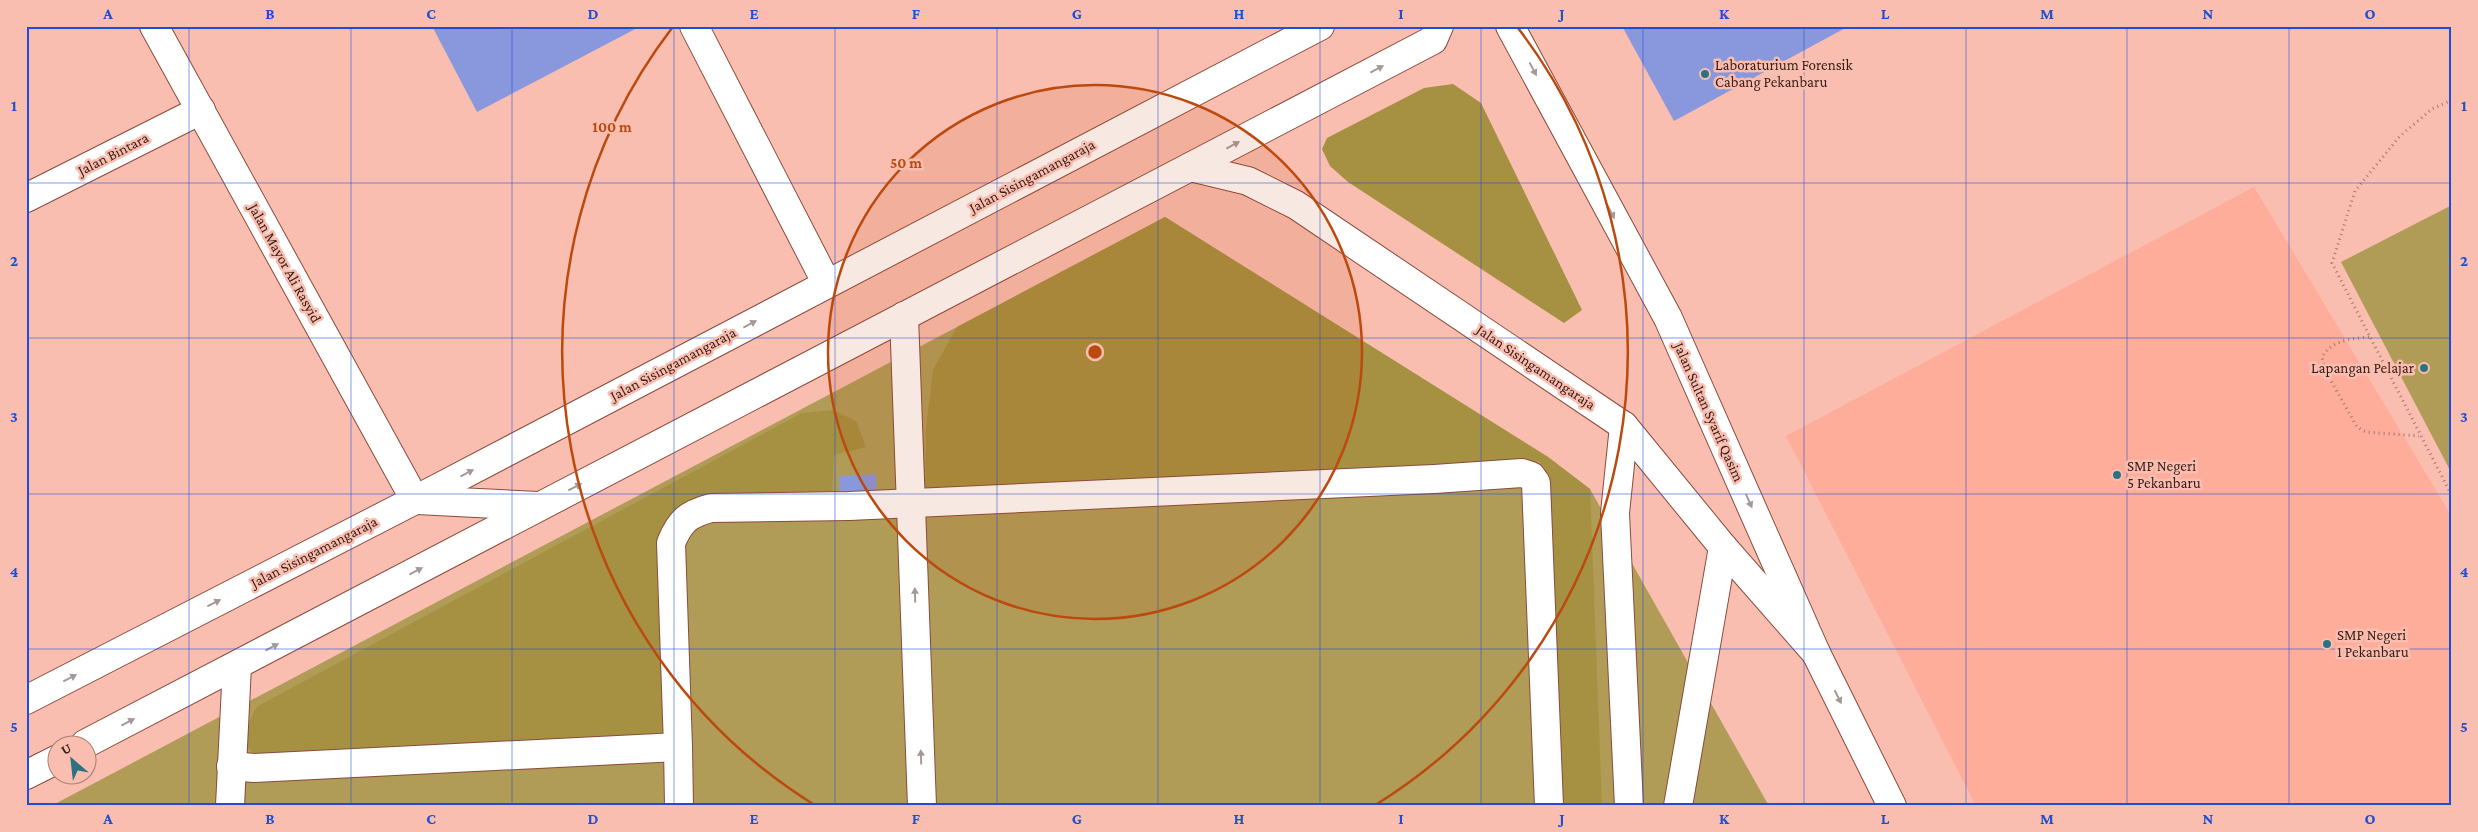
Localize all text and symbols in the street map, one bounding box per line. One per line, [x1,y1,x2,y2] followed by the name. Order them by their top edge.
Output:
[102,5,113,22] text: A
[265,5,275,22] text: B
[426,5,436,22] text: C
[587,5,599,22] text: D
[749,5,759,22] text: E
[912,5,921,22] text: F
[1072,5,1082,22] text: G
[1234,5,1245,22] text: H
[1398,5,1404,22] text: I
[1557,5,1565,22] text: J
[1719,5,1730,22] text: K
[1881,5,1890,22] text: L
[2040,5,2054,22] text: M
[2203,5,2214,22] text: N
[2364,5,2376,22] text: O
[1715,57,1854,91] place label: Laboraturium Forensik Cabang Pekanbaru
[1529,62,1538,76] one-way arrow
[1370,65,1384,73] one-way arrow
[1699,68,1711,80] marker: Laboraturium Forensik Cabang Pekanbaru
[11,97,17,114] text: 1
[2461,97,2467,114] text: 1
[592,119,632,135] text: 100 m
[73,129,152,180] street label: Jalan Bintara
[965,136,1098,218] street label: Jalan Sisingamangaraja
[1226,141,1240,149] one-way arrow
[890,155,922,171] text: 50 m
[244,199,324,326] street label: Jalan Mayor Ali Rasyid
[1607,205,1615,219] one-way arrow
[10,252,18,269] text: 2
[2460,252,2468,269] text: 2
[743,320,758,328] one-way arrow
[1471,320,1598,414] street label: Jalan Sisingamangaraja
[606,324,739,406] street label: Jalan Sisingamangaraja
[1669,338,1747,485] street label: Jalan Sultan Syarif Qasim
[1086,343,1104,361] centre of rings
[2311,360,2415,377] place label: Lapangan Pelajar
[2418,362,2430,374] marker: Lapangan Pelajar
[10,408,18,425] text: 3
[2460,408,2468,425] text: 3
[2127,458,2201,491] place label: SMP Negeri 5 Pekanbaru
[460,468,474,477] one-way arrow
[2111,469,2123,481] marker: SMP Negeri 5 Pekanbaru
[568,483,583,491] one-way arrow
[1745,494,1753,508] one-way arrow
[246,513,380,593] street label: Jalan Sisingamangaraja
[10,563,19,580] text: 4
[2460,563,2469,580] text: 4
[409,566,423,575] one-way arrow
[911,586,919,602] one-way arrow
[207,599,221,607] one-way arrow
[2337,627,2409,660] place label: SMP Negeri 1 Pekanbaru
[2321,638,2333,650] marker: SMP Negeri 1 Pekanbaru
[265,643,280,651] one-way arrow
[62,674,77,682] one-way arrow
[1834,689,1842,704] one-way arrow
[10,718,18,735] text: 5
[121,718,136,726] one-way arrow
[2460,718,2468,735] text: 5
[48,734,98,784] north arrow
[58,739,74,758] text: U
[916,749,924,765] one-way arrow
[102,810,113,827] text: A
[265,810,275,827] text: B
[426,810,436,827] text: C
[587,810,599,827] text: D
[749,810,759,827] text: E
[912,810,921,827] text: F
[1072,810,1082,827] text: G
[1234,810,1245,827] text: H
[1398,810,1404,827] text: I
[1557,810,1565,827] text: J
[1719,810,1730,827] text: K
[1881,810,1890,827] text: L
[2040,810,2054,827] text: M
[2203,810,2214,827] text: N
[2364,810,2376,827] text: O

